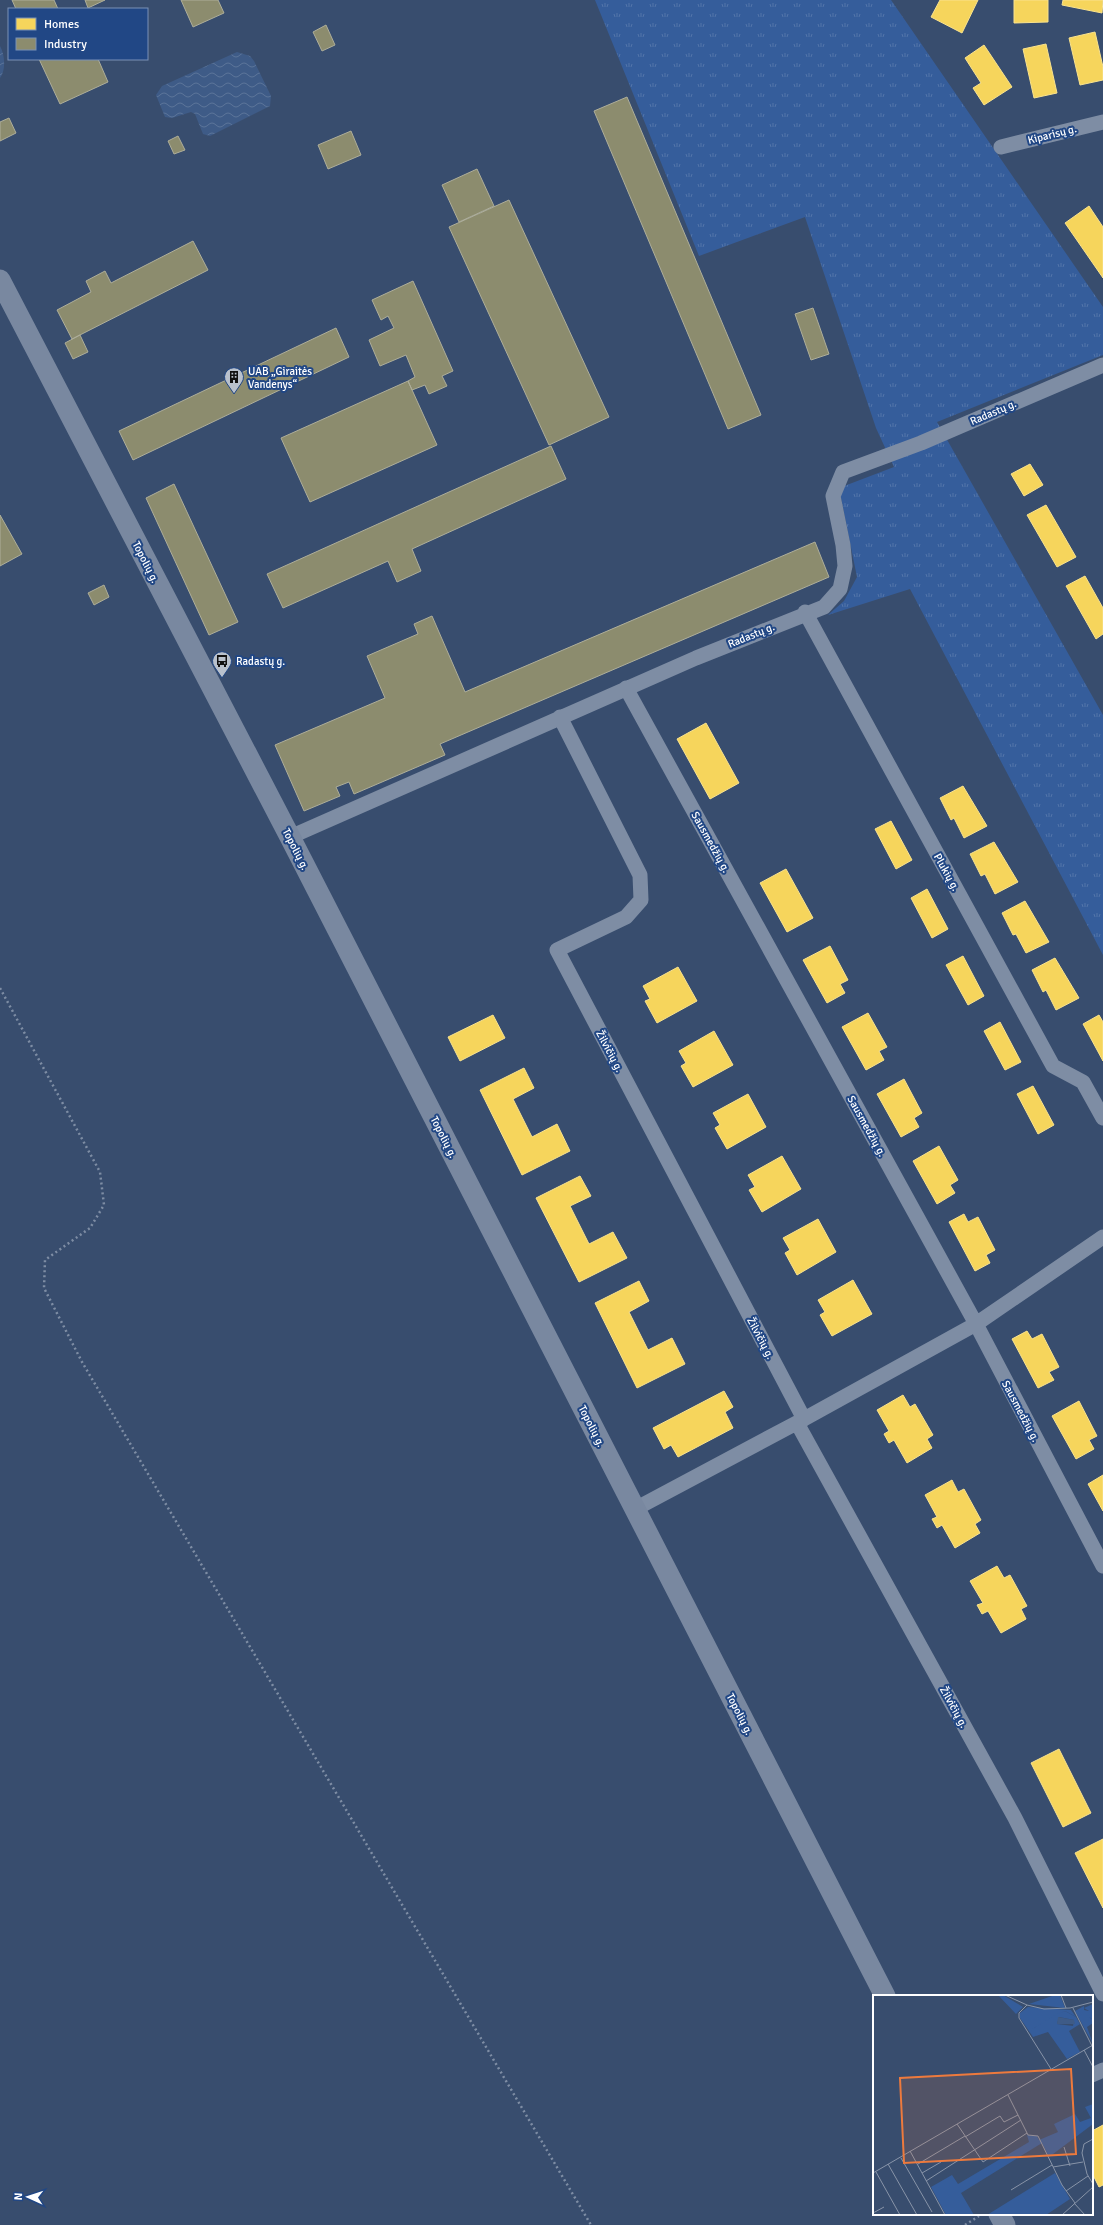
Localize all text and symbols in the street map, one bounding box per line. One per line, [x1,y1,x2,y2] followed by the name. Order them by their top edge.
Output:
[8,8,148,60] legend
[44,17,79,32] text: Homes
[44,37,87,52] text: Industry
[1026,122,1078,147] street label: Kiparisų g.
[248,365,312,391] place label: UAB „Giraitės Vandenys“
[223,366,245,394] building icon: UAB „Giraitės Vandenys“
[968,397,1019,428] street label: Radastų g.
[130,539,162,585] street label: Topolių g.
[726,620,777,651] street label: Radastų g.
[211,650,233,678] bus stop icon: Radastų g.
[236,655,285,668] place label: Radastų g.
[688,810,733,875] street label: Sausmedžių g.
[280,826,312,872] street label: Topolių g.
[931,851,962,893] street label: Plukių g.
[593,1028,627,1074] street label: Žilvičių g.
[844,1094,889,1159] street label: Sausmedžių g.
[428,1114,460,1160] street label: Topolių g.
[744,1315,778,1361] street label: Žilvičių g.
[999,1378,1042,1444] street label: Sausmedžių g.
[576,1403,608,1449] street label: Topolių g.
[937,1684,971,1730] street label: Žilvičių g.
[724,1691,756,1737] street label: Topolių g.
[873,1995,1093,2215] inset map
[8,2177,48,2217] north arrow
[12,2192,25,2201] text: N

